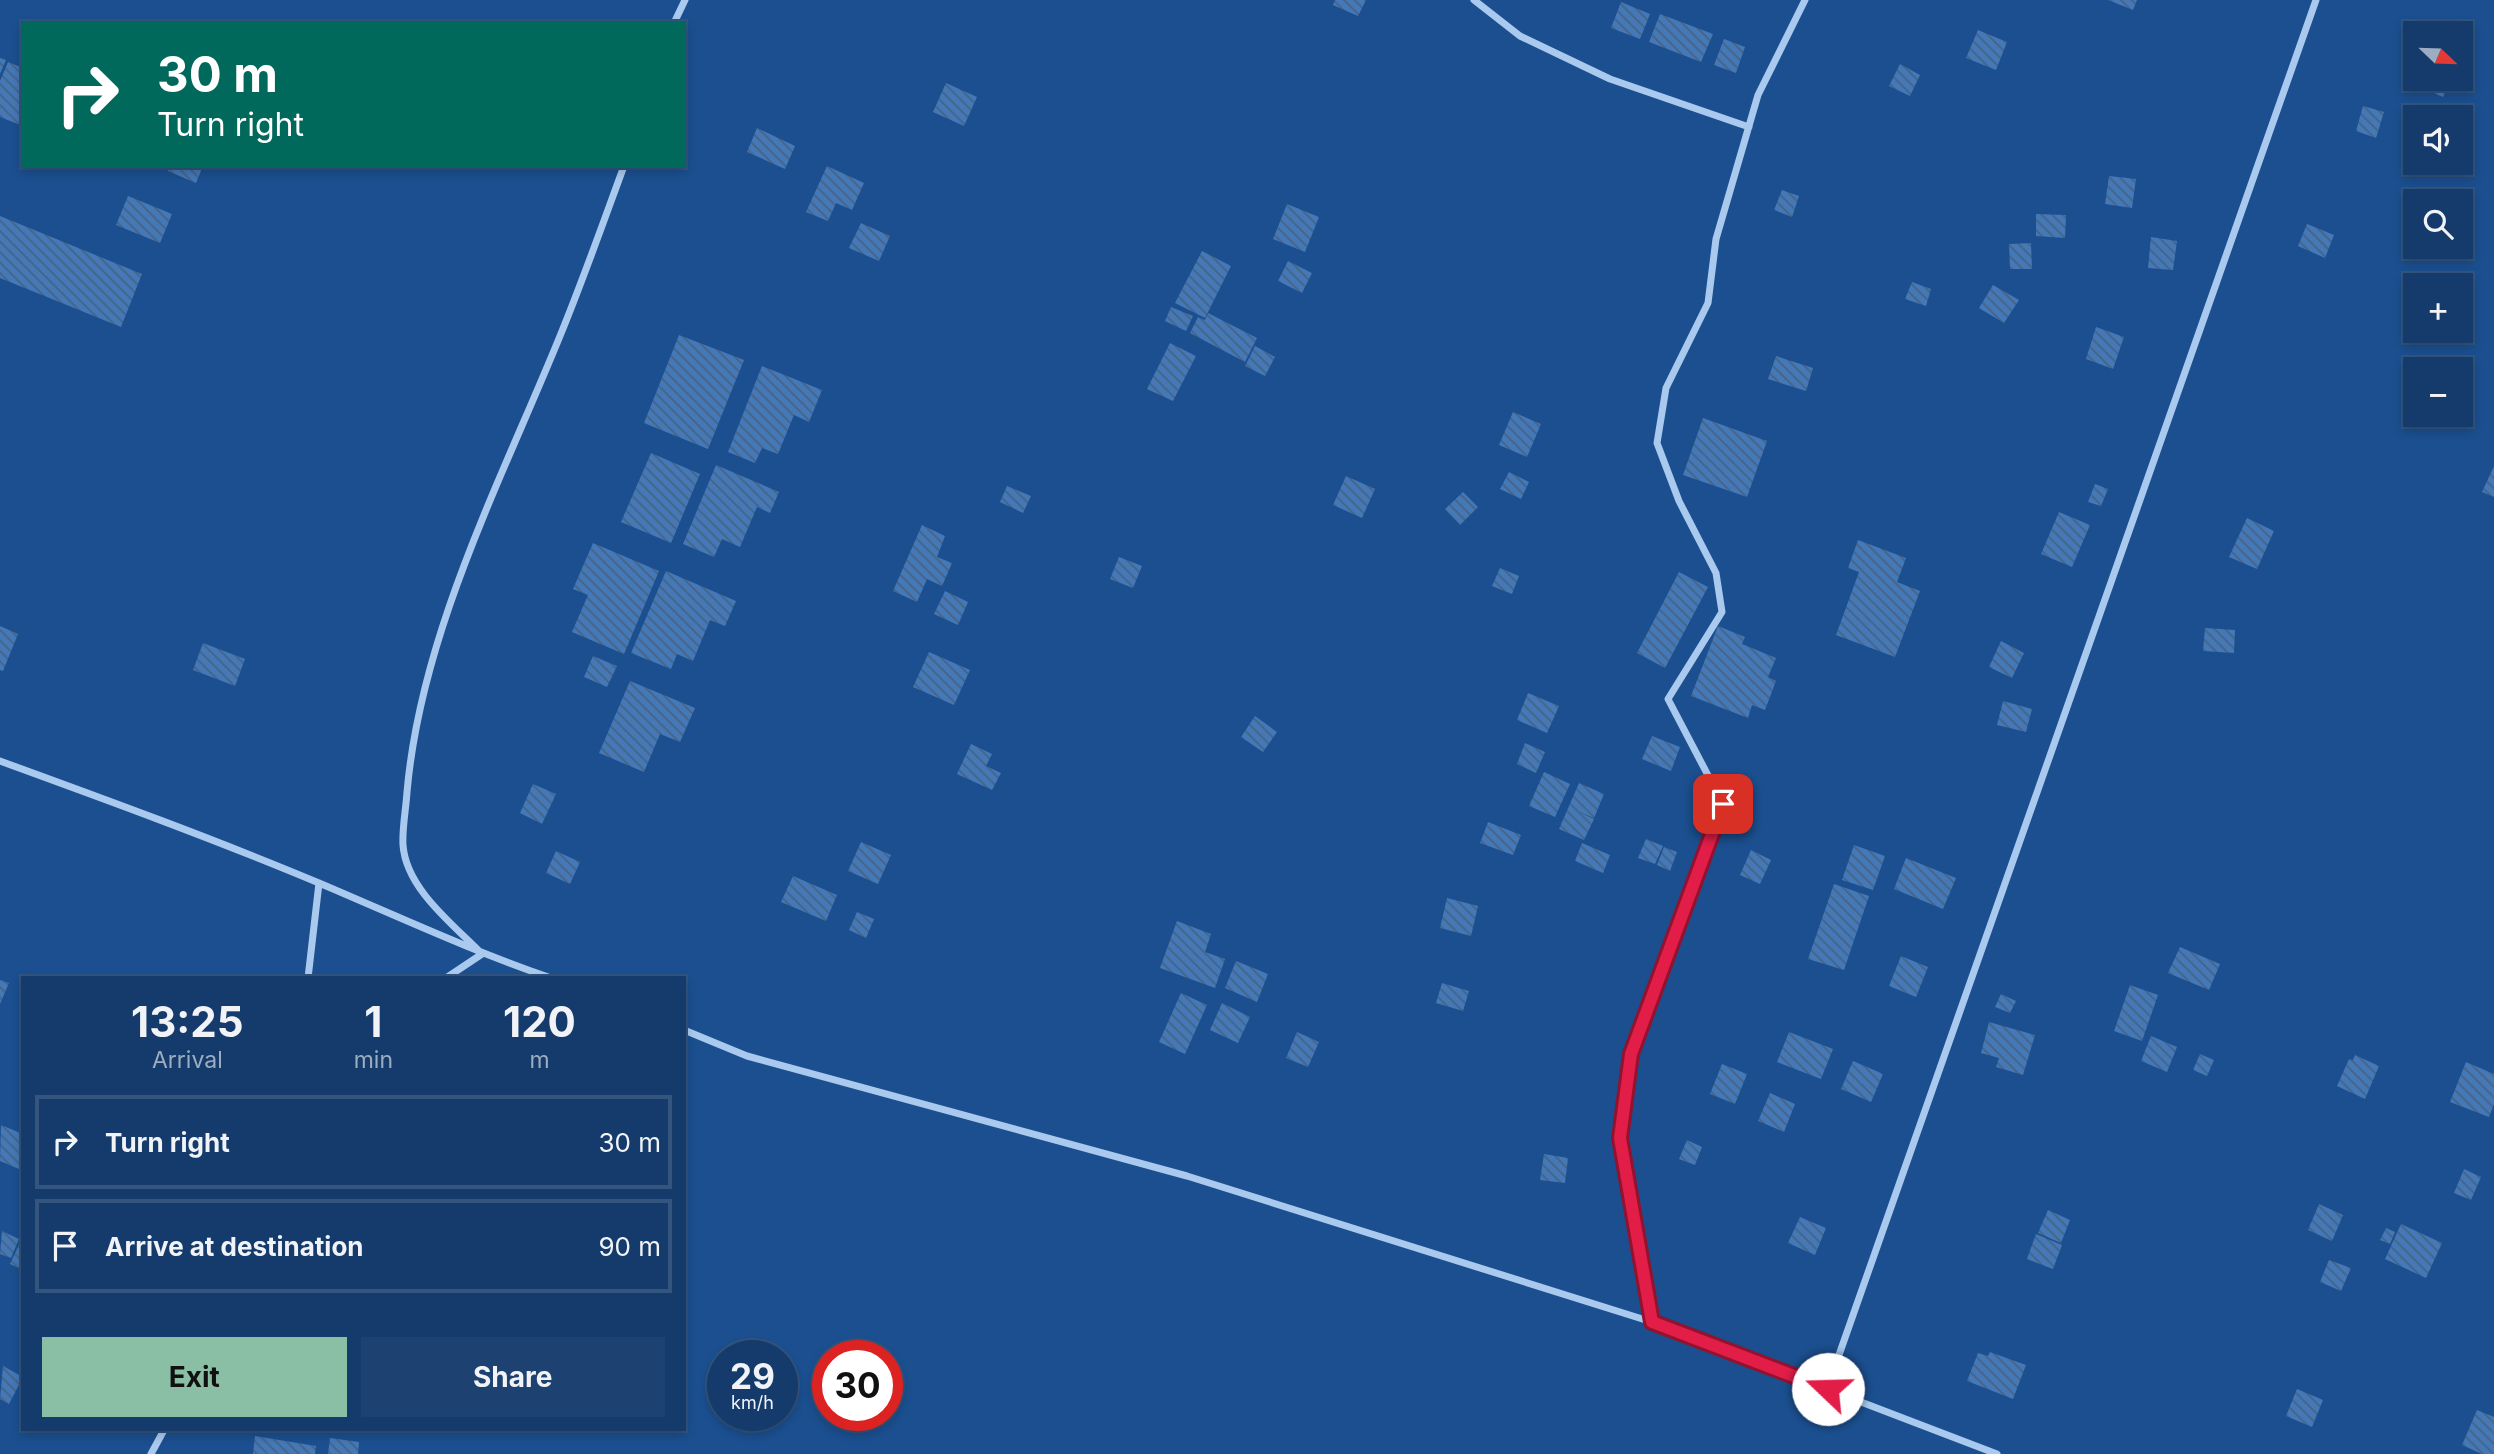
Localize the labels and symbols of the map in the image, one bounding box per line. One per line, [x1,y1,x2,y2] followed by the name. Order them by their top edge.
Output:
[2403,21,2473,91] north arrow
[1693,774,1753,834] pin
[812,1340,903,1431] speed limit sign: 30
[1791,1352,1865,1426] position arrow

